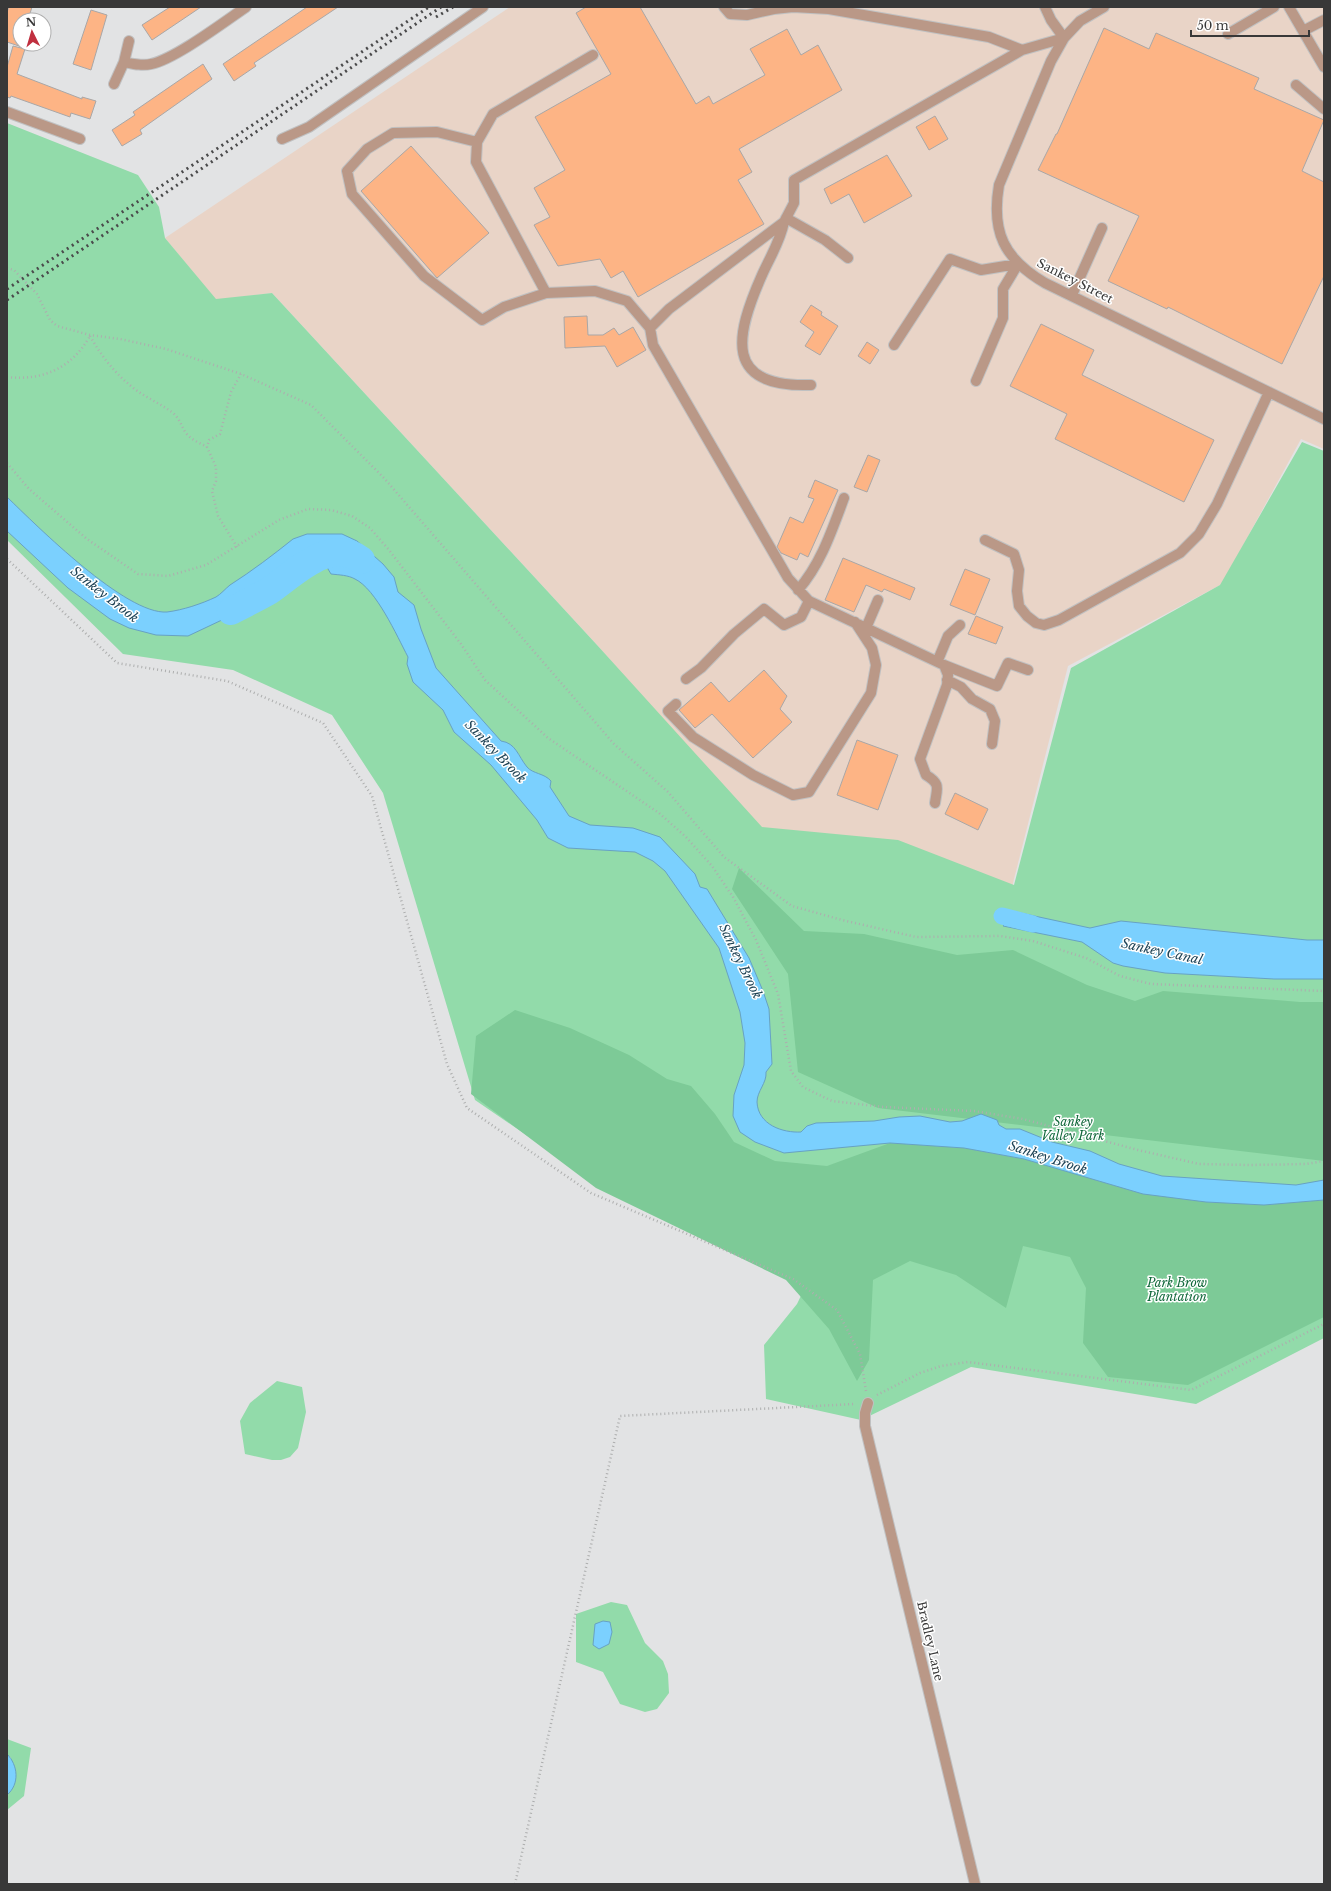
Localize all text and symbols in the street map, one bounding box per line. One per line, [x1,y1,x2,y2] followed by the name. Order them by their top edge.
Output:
[12,12,52,52] north arrow
[1191,12,1309,38] scale bar
[25,15,38,29] text: N
[1197,18,1229,33] text: 50 m
[1035,255,1116,306] street label: Sankey Street
[67,563,142,626] water label: Sankey Brook
[461,716,530,787] water label: Sankey Brook
[715,921,766,1002] water label: Sankey Brook
[1120,935,1205,969] water label: Sankey Canal
[1042,1114,1104,1143] park label: Sankey Valley Park
[1006,1137,1090,1178] water label: Sankey Brook
[1146,1275,1207,1304] park label: Park Brow Plantation
[914,1599,947,1682] street label: Bradley Lane

